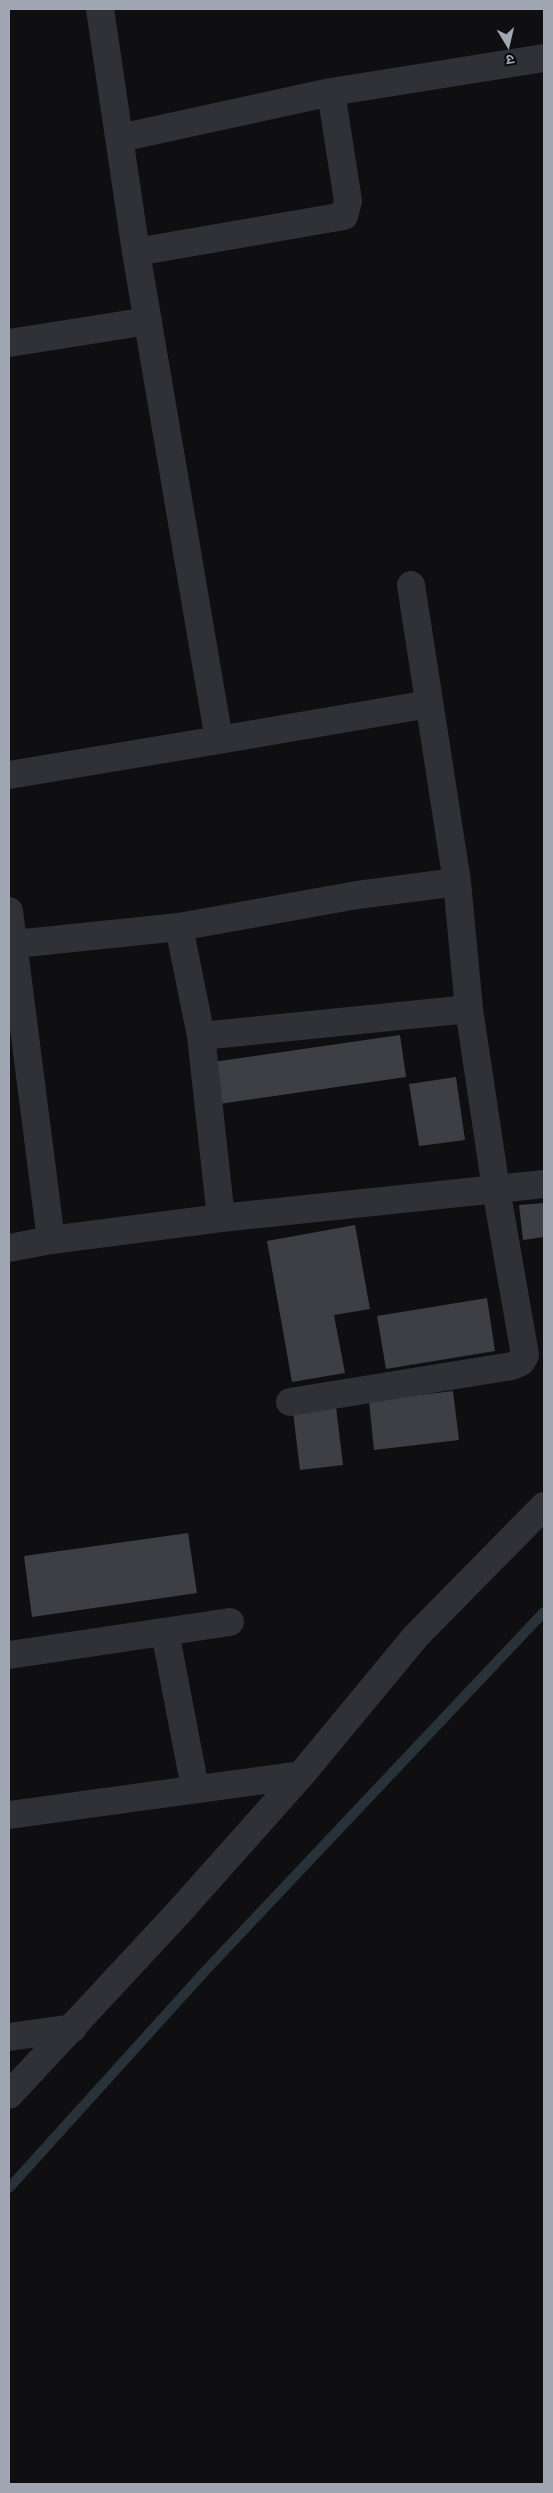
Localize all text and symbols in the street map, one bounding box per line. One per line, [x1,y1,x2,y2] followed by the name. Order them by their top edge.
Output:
[483,20,533,70] north arrow
[505,50,516,69] text: उ

